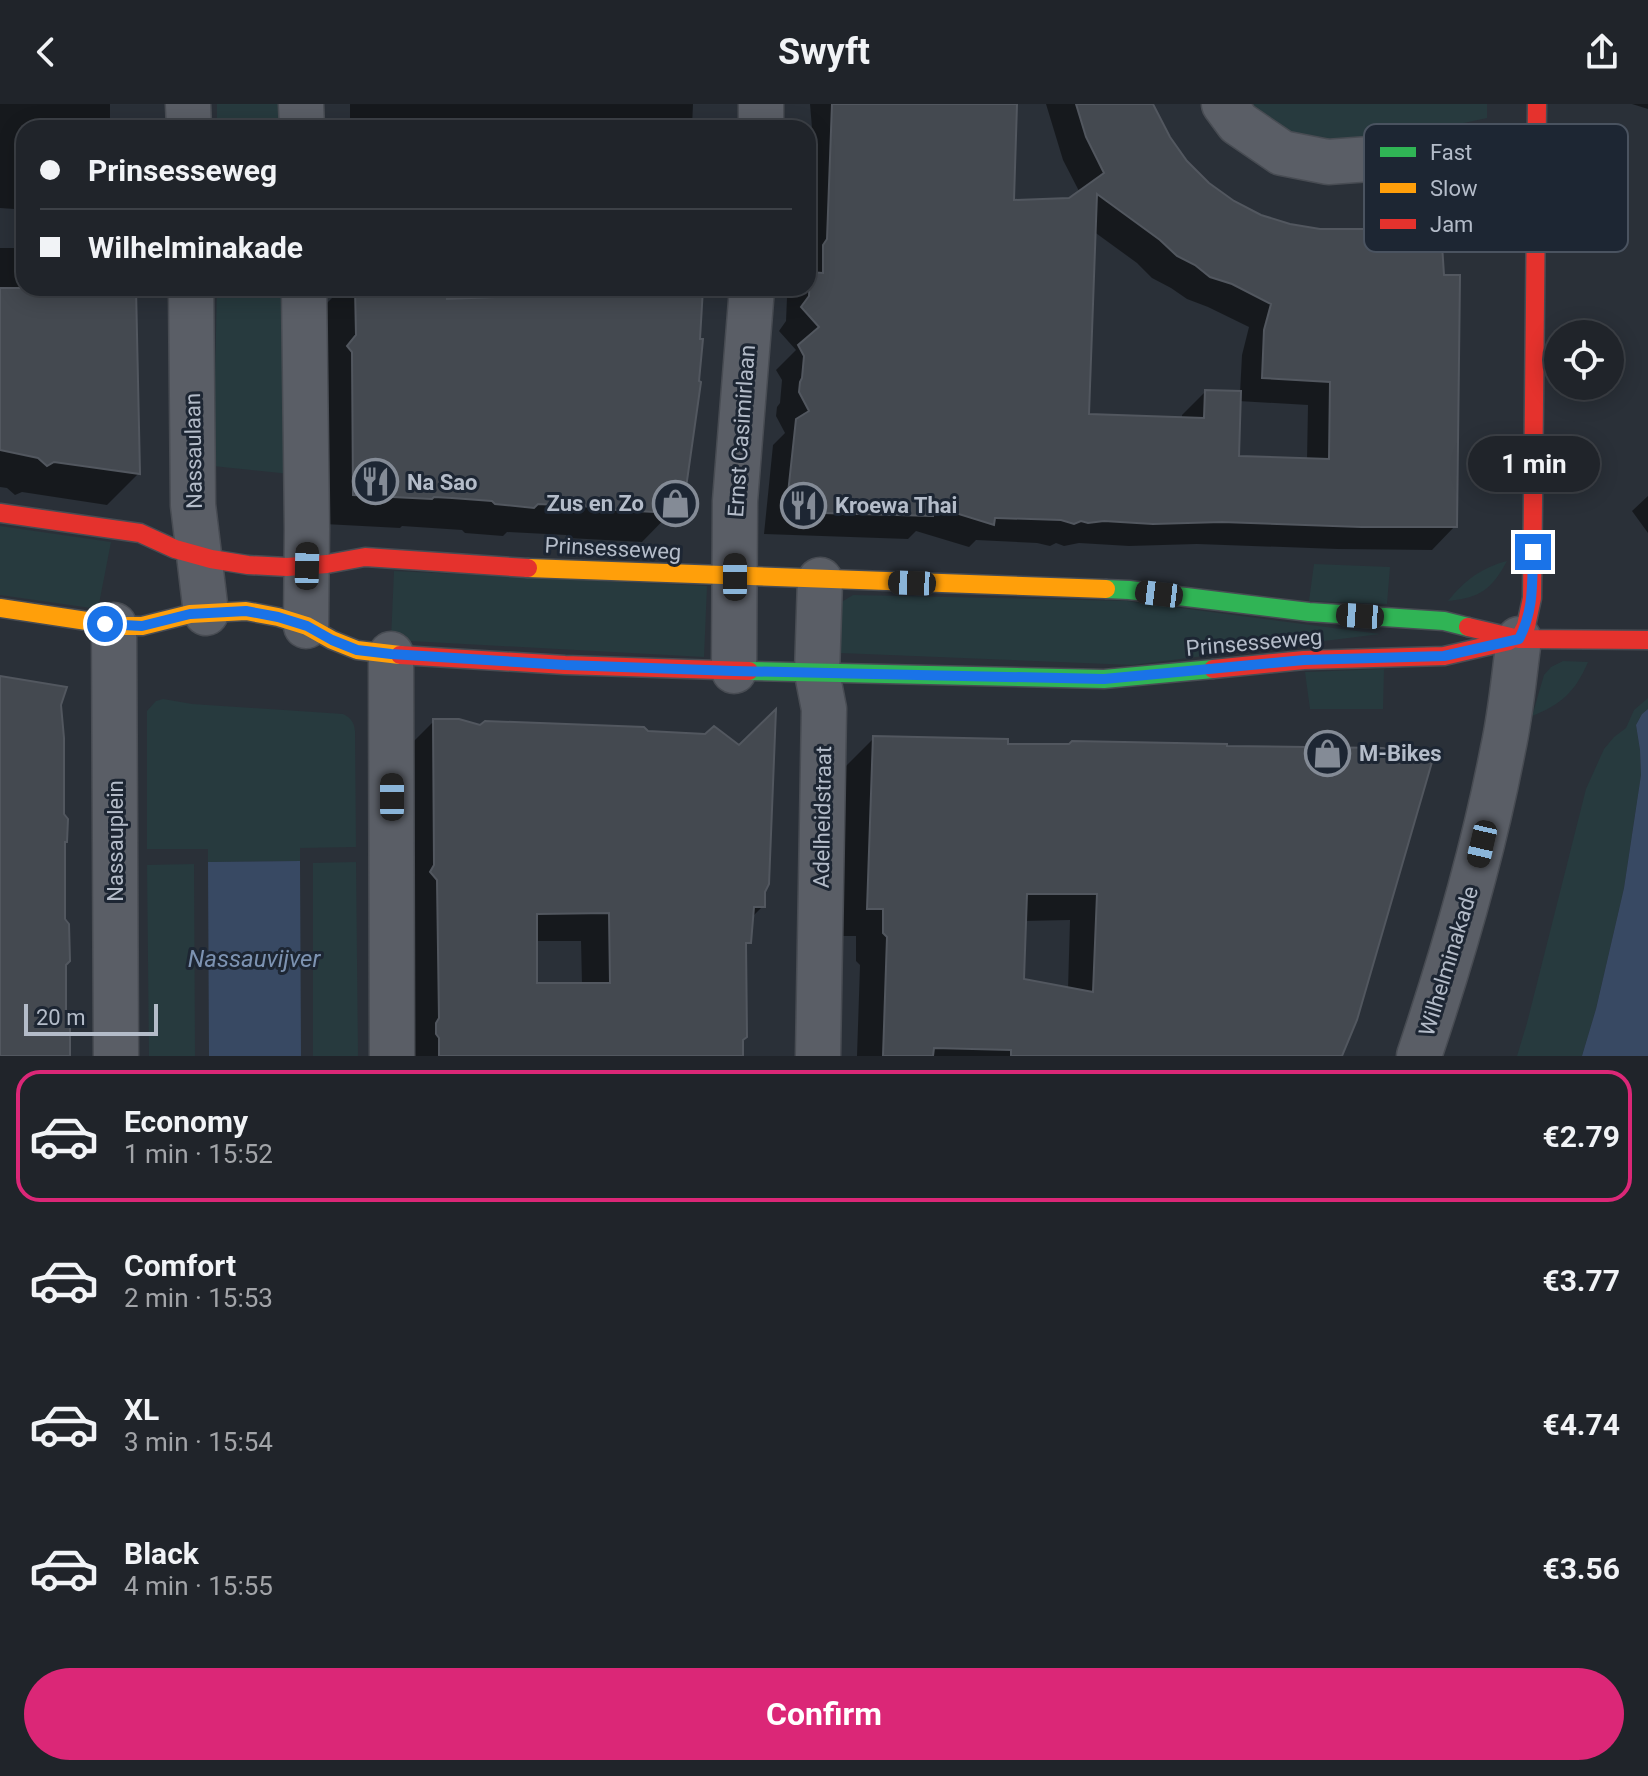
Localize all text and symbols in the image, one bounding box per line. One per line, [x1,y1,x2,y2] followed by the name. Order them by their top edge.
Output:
[24,30,68,74] icon: back
[1580,30,1624,74] icon: share
[778,31,870,73] text: Swyft
[1364,124,1628,252] legend
[1430,140,1472,165] text: Fast
[88,153,277,188] text: Prinsesseweg
[1430,176,1478,201] text: Slow
[1430,212,1473,237] text: Jam
[88,230,303,265] text: Wilhelminakade
[1544,320,1624,400] map controls
[1544,320,1624,400] button: locate
[723,344,760,518] street label: Ernst Casimirlaan
[180,393,207,509] street label: Nassaulaan
[1467,436,1599,492] callout: 1 min
[1501,449,1567,479] text: 1 min
[352,458,400,506] restaurant icon: Na Sao
[407,470,478,495] place label: Na Sao
[651,479,699,527] shop icon: Zus en Zo
[780,481,828,529] restaurant icon: Kroewa Thai
[547,491,644,516] place label: Zus en Zo
[835,493,957,518] place label: Kroewa Thai
[544,532,682,565] street label: Prinsesseweg
[1515,534,1551,570] route end
[295,542,319,590] car
[723,553,747,601] car
[888,570,936,596] car
[1134,579,1184,609] car
[1335,602,1385,630] car
[87,606,123,642] route start
[1185,624,1323,661] street label: Prinsesseweg
[1304,729,1352,777] shop icon: M-Bikes
[1359,741,1442,766] place label: M-Bikes
[809,746,836,888] street label: Adelheidstraat
[380,773,404,821] car
[103,780,128,902] street label: Nassauplein
[1465,818,1499,870] car
[1414,883,1483,1039] street label: Wilhelminakade
[188,945,321,973] water label: Nassauvijver
[24,1000,158,1036] scale bar
[36,1005,85,1030] text: 20 m
[28,1100,100,1172] icon: car
[124,1104,248,1139] text: Economy
[1542,1119,1620,1154] text: €2.79
[124,1139,273,1169] text: 1 min · 15:52
[28,1244,100,1316] icon: car
[124,1248,236,1283] text: Comfort
[1542,1263,1620,1298] text: €3.77
[124,1283,273,1313] text: 2 min · 15:53
[28,1388,100,1460] icon: car
[124,1392,159,1427] text: XL
[1542,1407,1620,1442] text: €4.74
[124,1427,273,1457] text: 3 min · 15:54
[28,1532,100,1604] icon: car
[124,1536,199,1571] text: Black
[1542,1551,1620,1586] text: €3.56
[124,1571,273,1601] text: 4 min · 15:55
[24,1668,1624,1760] button: Confirm

